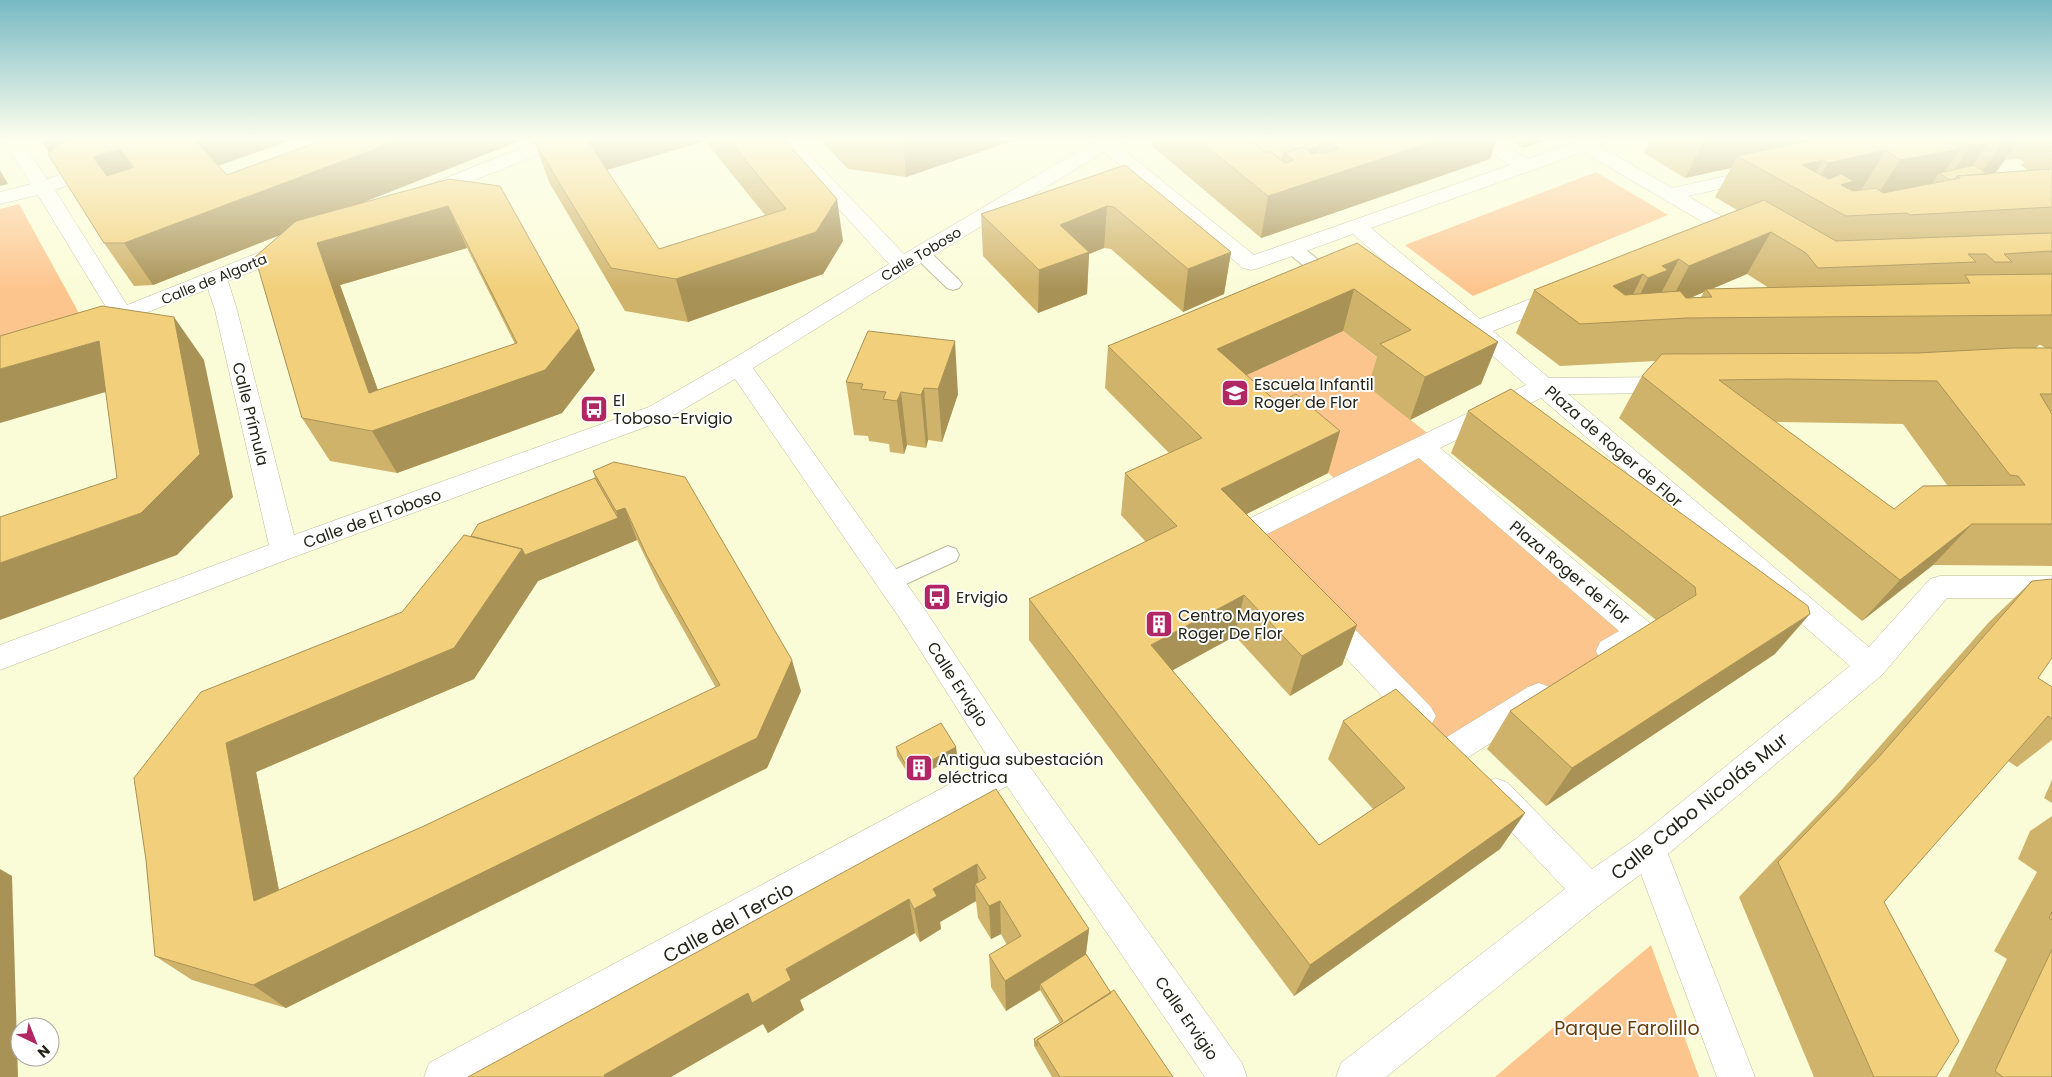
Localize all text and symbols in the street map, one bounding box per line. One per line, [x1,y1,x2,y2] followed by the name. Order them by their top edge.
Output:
[877,222,965,286] street label: Calle Toboso
[158,249,270,309] street label: Calle de Algorta
[227,360,274,468] street label: Calle Prímula
[1254,373,1374,414] place label: Escuela Infantil Roger de Flor
[1220,378,1250,408] school or university icon: Escuela Infantil Roger de Flor
[1540,380,1687,513] street label: Plaza de Roger de Flor
[613,389,732,430] place label: El Toboso-Ervigio
[579,394,609,424] bus stop icon: El Toboso-Ervigio
[300,483,444,554] street label: Calle de El Toboso
[1505,515,1635,630] street label: Plaza Roger de Flor
[922,582,952,612] bus stop icon: Ervigio
[956,586,1008,609] place label: Ervigio
[1178,604,1305,645] place label: Centro Mayores Roger De Flor
[1144,609,1174,639] building icon: Centro Mayores Roger De Flor
[921,637,994,731] street label: Calle Ervigio
[1605,726,1794,886] street label: Calle Cabo Nicolás Mur
[938,748,1103,789] place label: Antigua subestación eléctrica
[904,753,934,783] building icon: Antigua subestación eléctrica
[658,875,798,970] street label: Calle del Tercio
[1149,972,1224,1065] street label: Calle Ervigio
[1554,1015,1700,1042] park label: Parque Farolillo
[10,1017,60,1067] north arrow
[33,1041,55,1062] text: N

